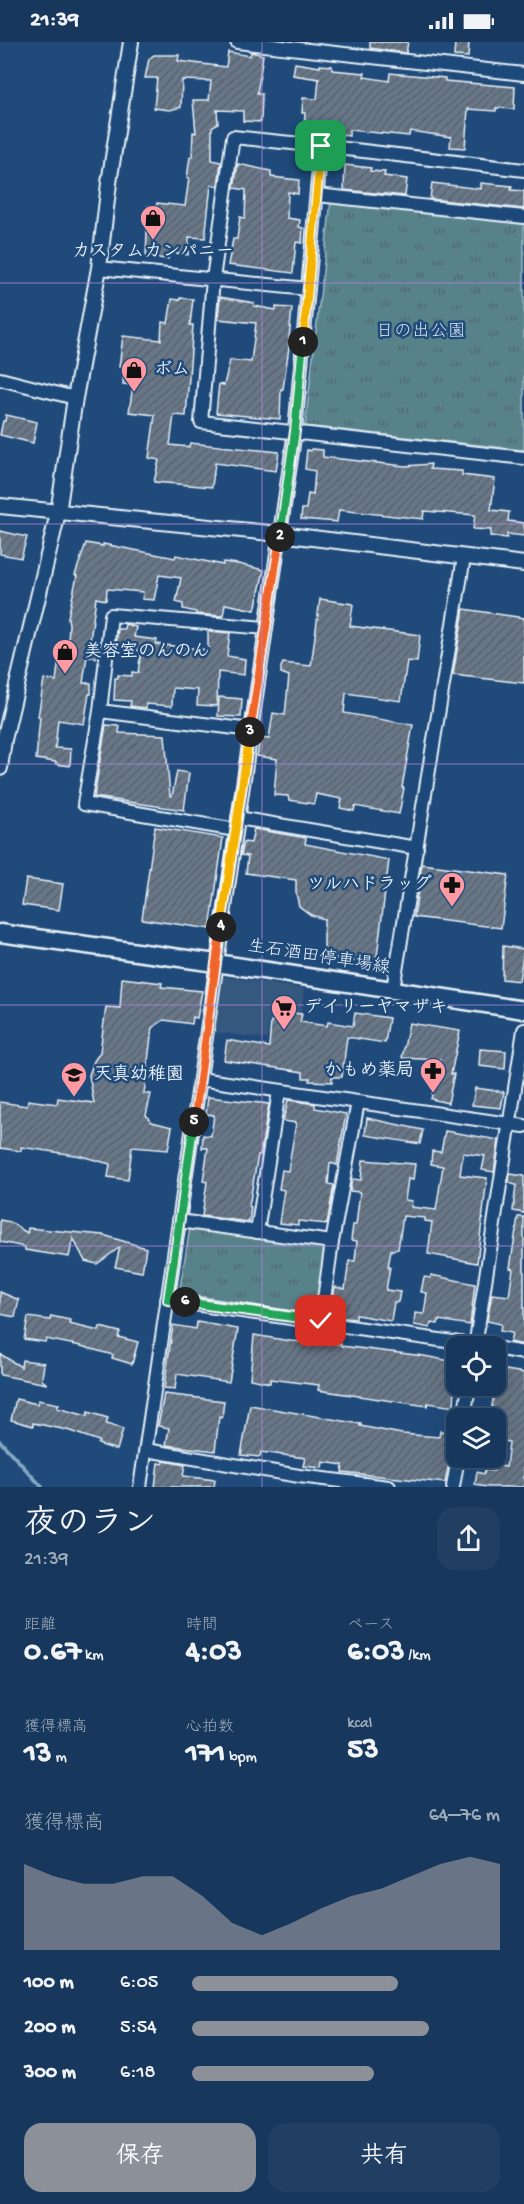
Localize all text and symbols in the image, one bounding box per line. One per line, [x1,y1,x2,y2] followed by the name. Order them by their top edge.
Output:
[30,8,79,34] text: 21:39
[295,120,346,171] pin
[304,129,337,162] icon: arrive
[138,203,168,241] shop icon: カスタムカンパニー
[72,242,234,263] place label: カスタムカンパニー
[376,321,466,343] park label: 日の出公園
[288,327,318,357] pin: 1
[300,332,306,351] text: 1
[119,355,149,393] shop icon: ボム
[154,360,190,381] place label: ボム
[265,522,295,552] pin: 2
[276,527,284,546] text: 2
[50,637,80,675] shop icon: 美容室のんのん
[84,641,210,663] place label: 美容室のんのん
[235,717,265,747] pin: 3
[246,722,254,741] text: 3
[437,870,467,908] pharmacy icon: ツルハドラッグ
[307,874,432,896] place label: ツルハドラッグ
[206,912,236,942] pin: 4
[217,917,225,936] text: 4
[246,935,392,980] street label: 生石酒田停車場線
[269,993,299,1031] supermarket icon: デイリーヤマザキ
[304,998,448,1019] place label: デイリーヤマザキ
[418,1056,448,1094] pharmacy icon: かもめ薬局
[59,1060,89,1098] school or university icon: 天真幼稚園
[324,1060,414,1082] place label: かもめ薬局
[94,1063,184,1086] place label: 天真幼稚園
[179,1107,209,1137] pin: 5
[190,1112,198,1131] text: 5
[170,1287,200,1317] pin: 6
[181,1292,189,1311] text: 6
[295,1295,346,1346] pin
[304,1304,337,1337] icon: check
[446,1336,506,1468] map controls
[446,1336,506,1396] button: locate
[446,1408,506,1468] button: layers
[24,1507,156,1545] text: 夜のラン
[437,1507,500,1570] button: share
[24,1549,69,1572] text: 21:39
[24,1617,56,1636] text: 距離
[186,1617,218,1636] text: 時間
[347,1617,394,1636] text: ペース
[24,1636,81,1671] text: 0.67
[186,1636,242,1671] text: 4:03
[347,1636,405,1671] text: 6:03
[81,1647,104,1666] text: km
[405,1647,431,1666] text: /km
[347,1715,372,1734] text: kcal
[24,1719,88,1738] text: 獲得標高
[186,1719,234,1738] text: 心拍数
[347,1734,379,1769] text: 53
[24,1738,52,1773] text: 13
[186,1738,226,1773] text: 171
[52,1749,67,1768] text: m
[226,1749,257,1768] text: bpm
[429,1805,500,1828] text: 64–76 m
[24,1813,104,1836] text: 獲得標高
[24,1972,74,1995] text: 100 m
[120,1972,158,1995] text: 6:05
[24,2017,75,2040] text: 200 m
[120,2017,157,2040] text: 5:54
[24,2062,76,2085] text: 300 m
[120,2062,155,2085] text: 6:18
[24,2123,256,2192] button: 保存
[268,2123,500,2192] button: 共有

